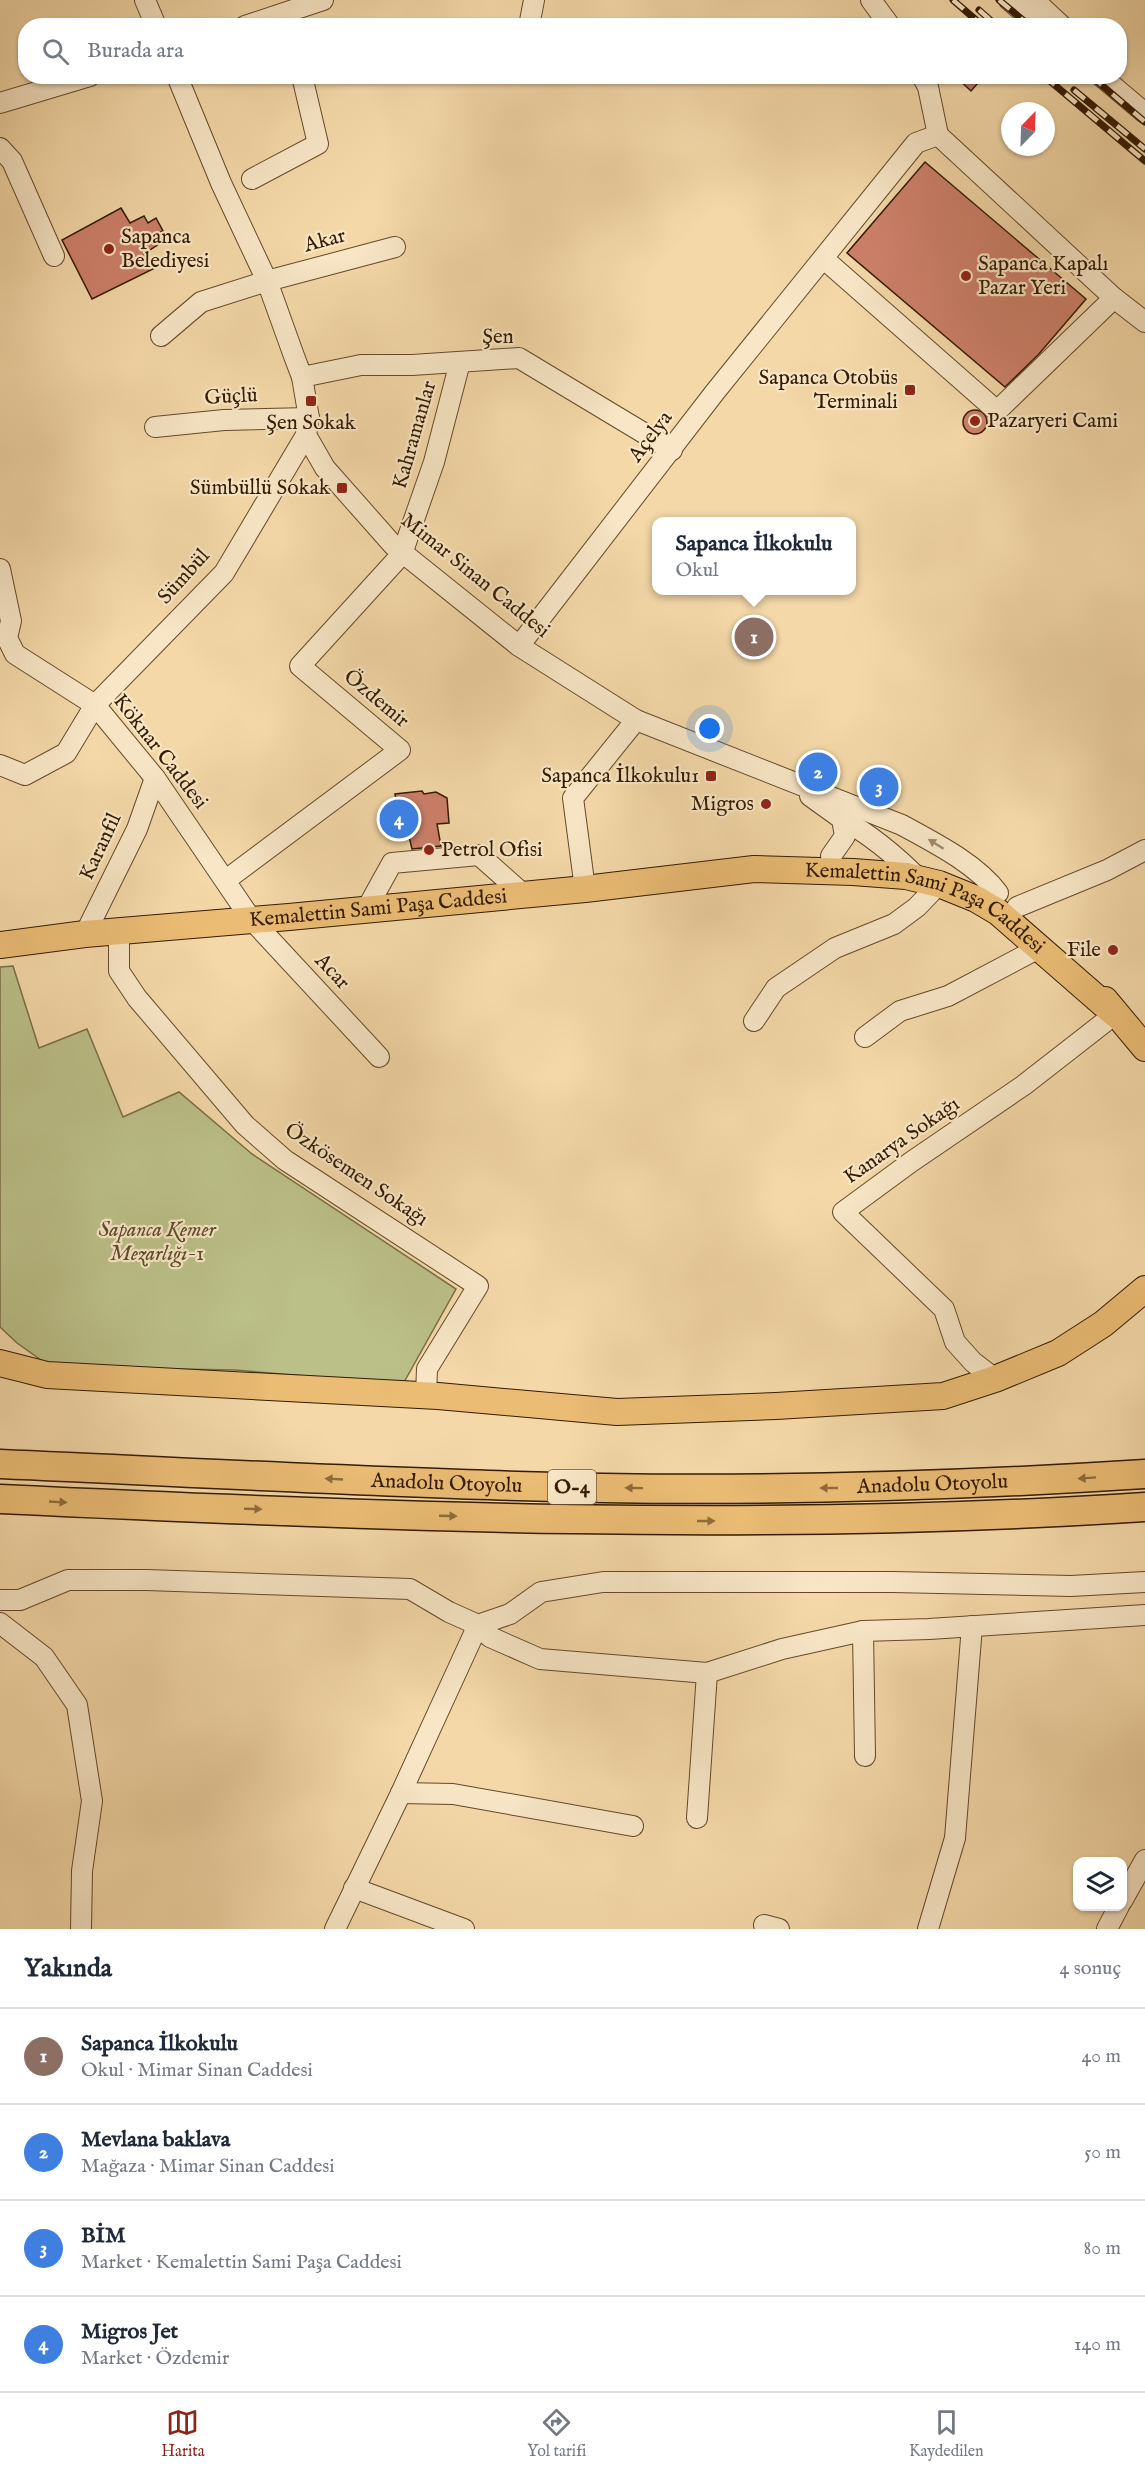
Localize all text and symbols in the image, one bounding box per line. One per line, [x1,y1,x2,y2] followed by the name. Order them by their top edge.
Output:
[18,18,1127,84] search box
[39,35,72,68] icon: search
[87,37,184,65] text: Burada ara
[1001,102,1055,156] north arrow
[300,222,349,260] street label: Akar
[121,224,209,275] place label: Sapanca Belediyesi
[102,242,116,256] marker: Sapanca Belediyesi
[978,251,1108,302] place label: Sapanca Kapalı Pazar Yeri
[959,269,973,283] marker: Sapanca Kapalı Pazar Yeri
[482,324,514,351] street label: Şen
[759,365,898,416] place label: Sapanca Otobüs Terminali
[387,378,443,492] street label: Kahramanlar
[204,382,258,412] street label: Güçlü
[903,383,917,397] marker: Sapanca Otobüs Terminali
[304,394,318,408] marker: Şen Sokak
[622,405,680,469] street label: Açelya
[987,408,1118,435] place label: Pazaryeri Cami
[266,410,357,437] place label: Şen Sokak
[968,414,982,428] marker: Pazaryeri Cami
[190,475,331,502] place label: Sümbüllü Sokak
[335,481,349,495] marker: Sümbüllü Sokak
[395,507,555,645] street label: Mimar Sinan Caddesi
[652,517,856,595] popup
[675,530,833,558] text: Sapanca İlkokulu
[152,543,216,610] street label: Sümbül
[675,558,719,583] text: Okul
[734,614,774,660] pin: 1
[338,664,415,734] street label: Özdemir
[106,689,214,815] street label: Köknar Caddesi
[695,714,724,743] your location
[798,750,838,794] pin: 2
[541,763,699,790] place label: Sapanca İlkokulu1
[860,764,898,810] pin: 3
[704,769,718,783] marker: Sapanca İlkokulu1
[691,791,754,818] place label: Migros
[380,796,418,842] pin: 4
[759,797,773,811] marker: Migros
[74,809,128,885] street label: Karanfil
[441,837,543,864] place label: Petrol Ofisi
[928,839,944,850] one-way arrow
[422,843,436,857] marker: Petrol Ofisi
[804,857,1051,960] street label: Kemalettin Sami Paşa Caddesi
[248,883,508,934] street label: Kemalettin Sami Paşa Caddesi
[1067,937,1101,964] place label: File
[1106,943,1120,957] marker: File
[308,947,356,996] street label: Acar
[839,1091,965,1191] street label: Kanarya Sokağı
[279,1117,433,1233] street label: Özkösemen Sokağı
[98,1217,216,1268] park label: Sapanca Kemer Mezarlığı-1
[369,1467,523,1500] street label: Anadolu Otoyolu
[855,1468,1009,1500] street label: Anadolu Otoyolu
[548,1470,596,1504] road number: O-4
[1077,1473,1096,1483] one-way arrow
[324,1474,343,1483] one-way arrow
[624,1483,643,1492] one-way arrow
[819,1483,838,1493] one-way arrow
[49,1497,68,1506] one-way arrow
[244,1505,263,1514] one-way arrow
[439,1511,458,1520] one-way arrow
[697,1516,716,1526] one-way arrow
[1073,1857,1127,1911] map controls
[1073,1857,1127,1911] button: layers
[24,1952,112,1985] text: Yakında
[1060,1956,1121,1981] text: 4 sonuç
[81,2030,238,2058] text: Sapanca İlkokulu
[40,2044,47,2069] text: 1
[1082,2044,1121,2069] text: 40 m
[81,2058,313,2083] text: Okul · Mimar Sinan Caddesi
[81,2126,230,2154] text: Mevlana baklava
[39,2140,48,2165] text: 2
[1084,2140,1121,2165] text: 50 m
[81,2154,335,2179] text: Mağaza · Mimar Sinan Caddesi
[81,2222,126,2250] text: BİM
[40,2236,47,2261] text: 3
[1084,2236,1121,2261] text: 80 m
[81,2250,402,2275] text: Market · Kemalettin Sami Paşa Caddesi
[81,2318,178,2346] text: Migros Jet
[39,2332,48,2357] text: 4
[1074,2332,1121,2357] text: 140 m
[81,2346,229,2371] text: Market · Özdemir
[161,2406,205,2462] tab: Harita
[527,2406,586,2462] tab: Yol tarifi
[909,2406,984,2462] tab: Kaydedilen

